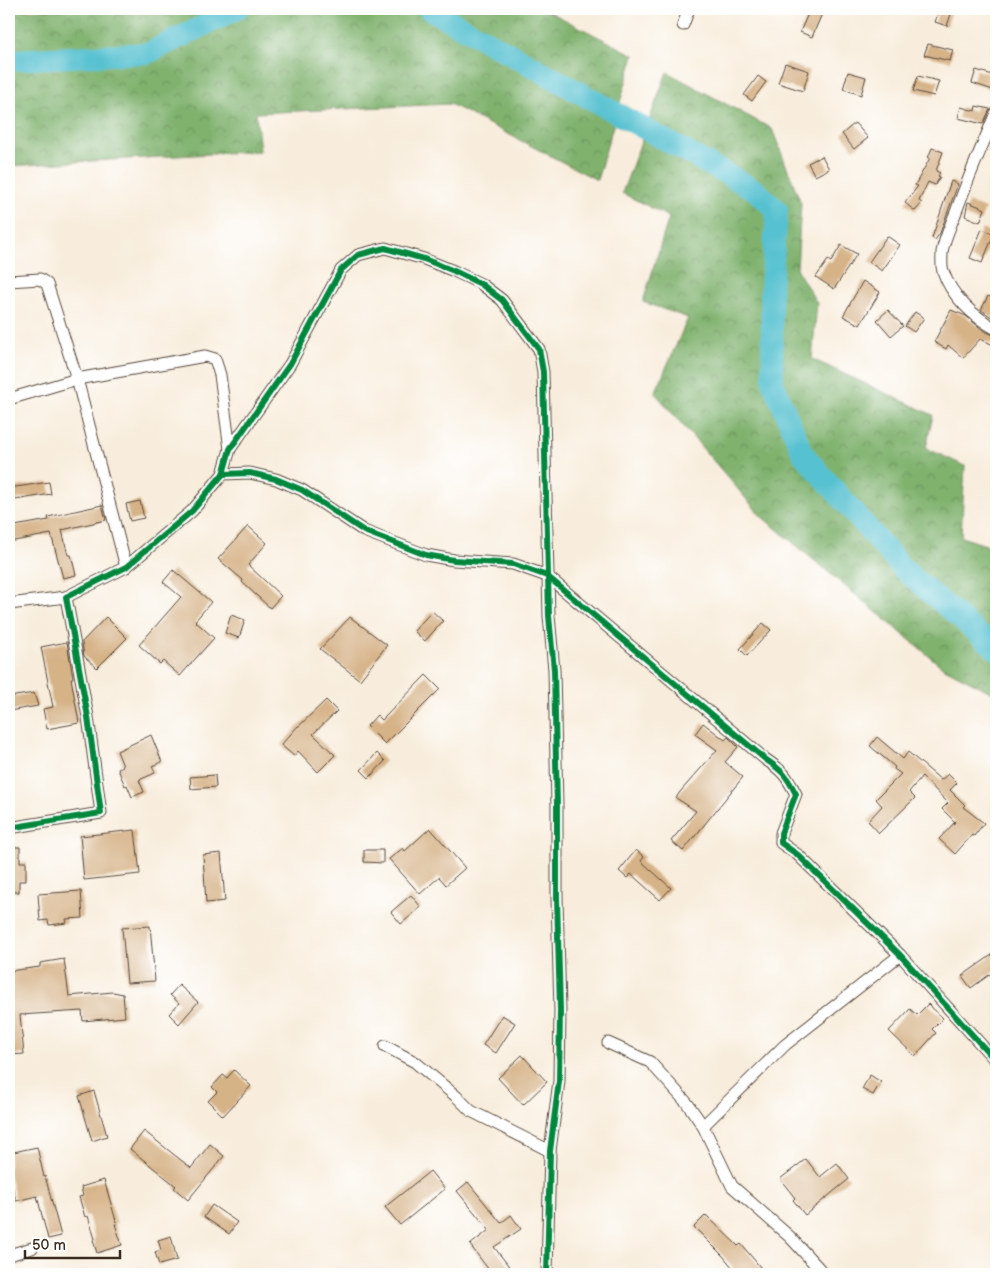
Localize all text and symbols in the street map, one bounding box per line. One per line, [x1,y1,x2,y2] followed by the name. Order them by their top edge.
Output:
[25,1228,120,1260] scale bar
[32,1236,66,1255] text: 50 m

